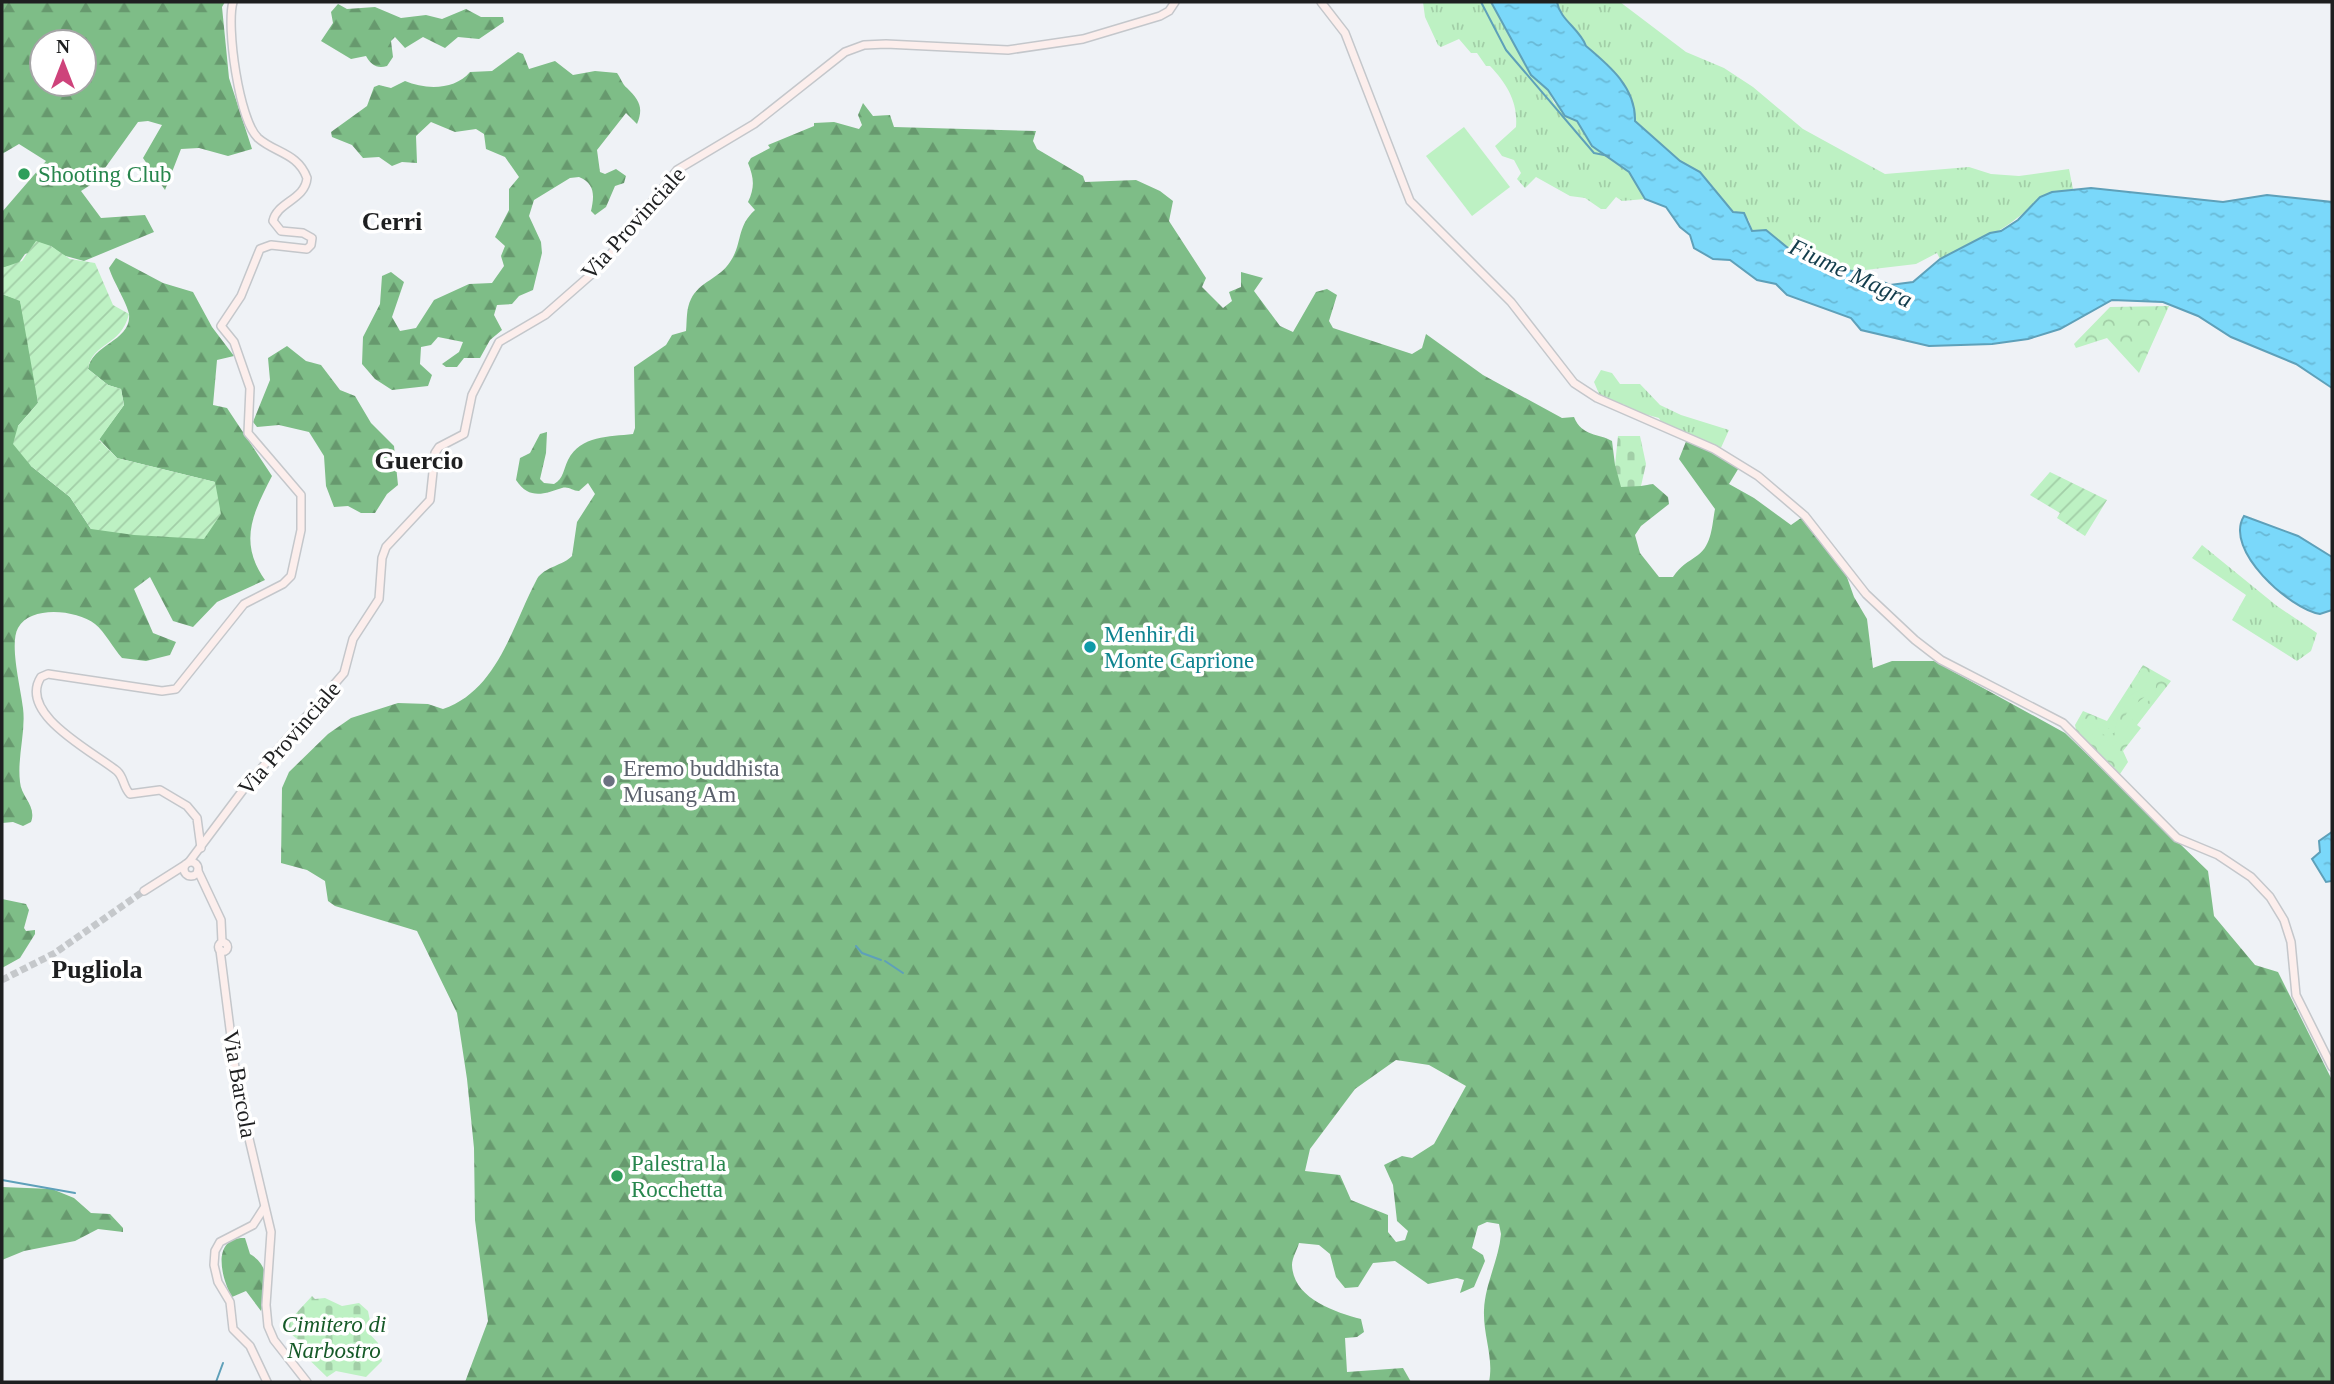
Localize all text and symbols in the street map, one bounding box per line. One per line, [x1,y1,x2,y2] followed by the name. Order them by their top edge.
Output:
[28,28,98,98] north arrow
[56,36,70,57] text: N
[38,162,172,187] place label: Shooting Club
[576,162,690,285] street label: Via Provinciale
[16,166,32,182] marker: Shooting Club
[362,207,422,236] district label: Cerri
[1784,233,1917,313] water label: Fiume Magra
[374,446,464,475] district label: Guercio
[1104,622,1254,673] place label: Menhir di Monte Caprione
[1082,639,1098,655] marker: Menhir di Monte Caprione
[233,676,345,800] street label: Via Provinciale
[623,756,780,807] place label: Eremo buddhista Musang Am
[601,773,617,789] marker: Eremo buddhista Musang Am
[51,955,143,984] district label: Pugliola
[218,1028,261,1140] street label: Via Barcola
[631,1151,726,1202] place label: Palestra la Rocchetta
[609,1168,625,1184] marker: Palestra la Rocchetta
[282,1312,386,1363] park label: Cimitero di Narbostro

